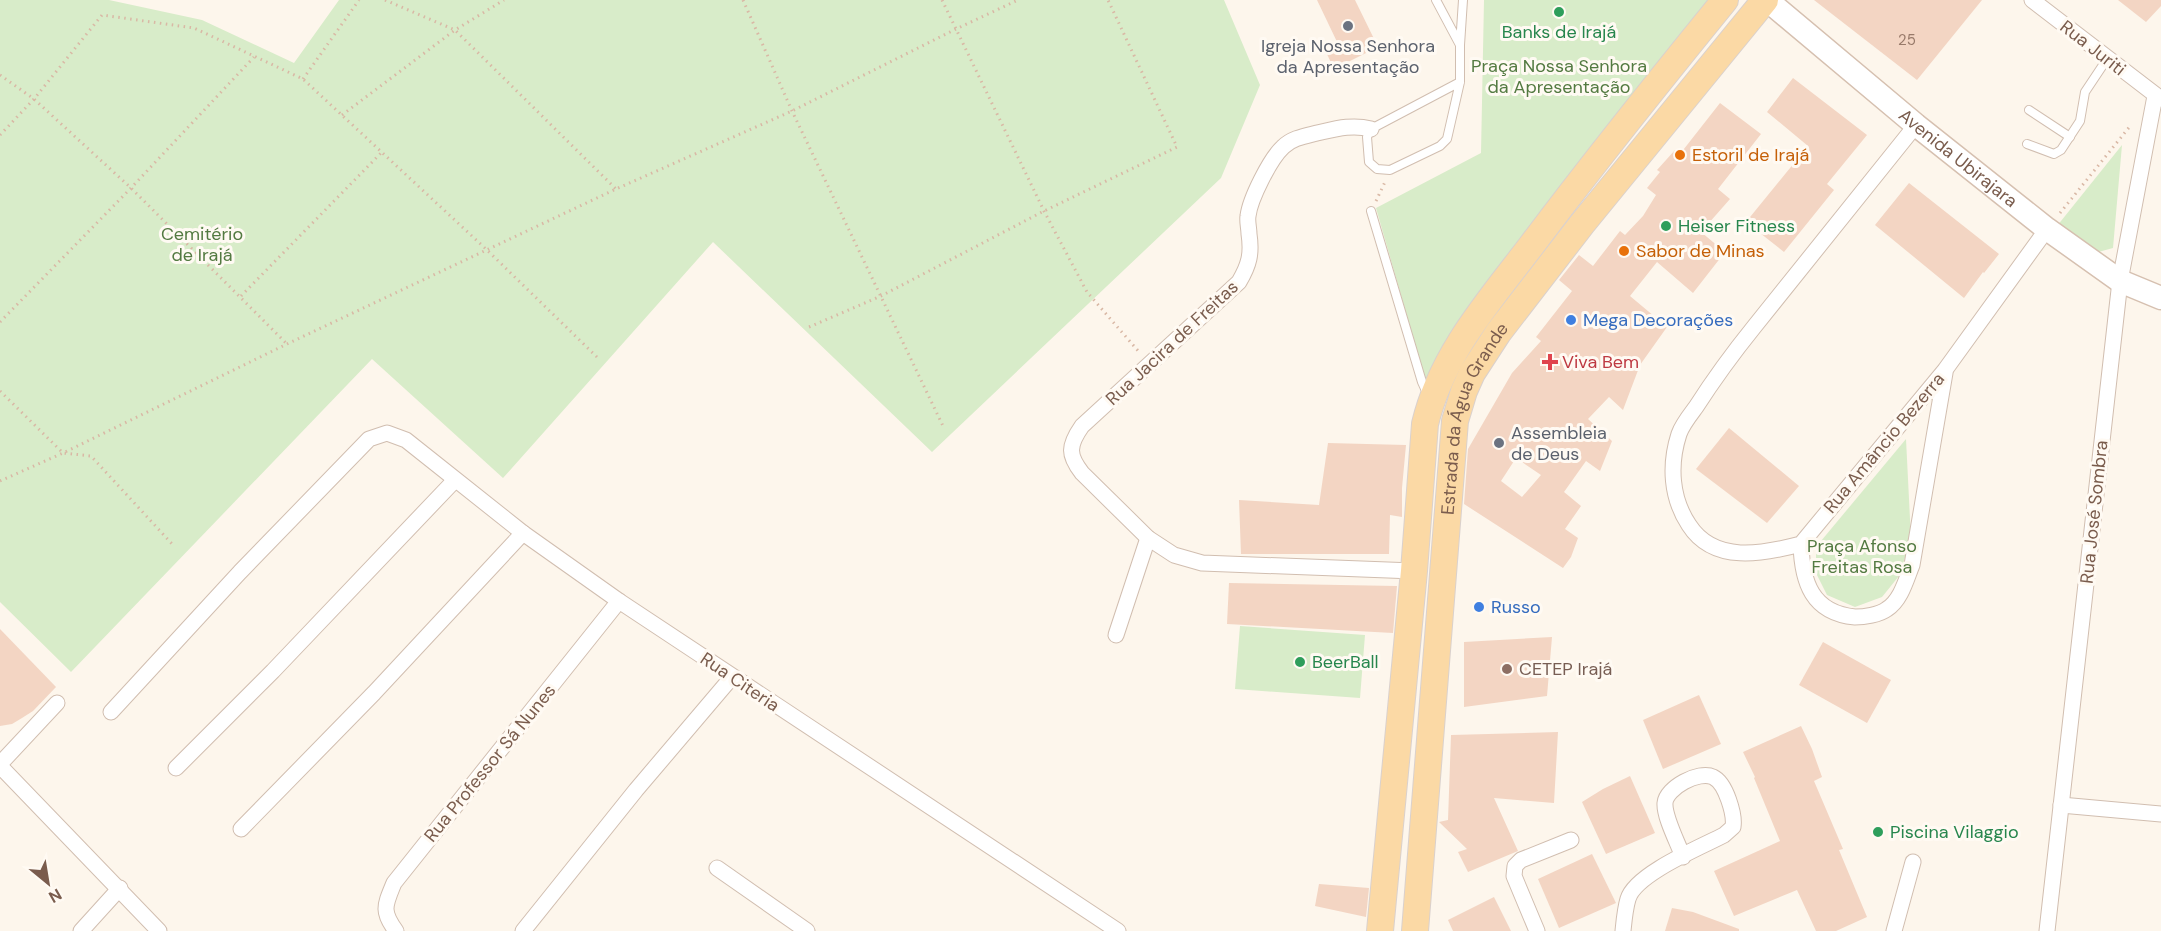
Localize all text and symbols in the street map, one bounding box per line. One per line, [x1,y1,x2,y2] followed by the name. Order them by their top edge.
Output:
[1552,5,1566,19] marker: Banks de Irajá
[2055,15,2131,81] street label: Rua Juriti
[1341,19,1355,33] marker: Igreja Nossa Senhora da Apresentação
[1502,20,1616,44] place label: Banks de Irajá
[1898,30,1916,50] house number: 25
[1261,34,1435,79] place label: Igreja Nossa Senhora da Apresentação
[1471,54,1647,99] park label: Praça Nossa Senhora da Apresentação
[1894,103,2022,213] street label: Avenida Ubirajara
[1692,143,1809,167] place label: Estoril de Irajá
[1673,148,1687,162] marker: Estoril de Irajá
[1678,214,1795,238] place label: Heiser Fitness
[1659,219,1673,233] marker: Heiser Fitness
[161,222,243,267] park label: Cemitério de Irajá
[1636,239,1765,263] place label: Sabor de Minas
[1617,244,1631,258] marker: Sabor de Minas
[1101,275,1243,411] street label: Rua Jacira de Freitas
[1583,308,1733,332] place label: Mega Decorações
[1564,313,1578,327] marker: Mega Decorações
[1436,318,1514,516] street label: Estrada da Água Grande
[1562,350,1639,374] place label: Viva Bem
[1543,355,1557,369] marker: Viva Bem
[1818,368,1950,518] street label: Rua Amâncio Bezerra
[1511,421,1607,466] place label: Assembleia de Deus
[1492,436,1506,450] marker: Assembleia de Deus
[2075,439,2113,585] street label: Rua José Sombra
[1807,534,1917,579] park label: Praça Afonso Freitas Rosa
[1491,595,1541,619] place label: Russo
[1472,600,1486,614] marker: Russo
[696,647,784,717] street label: Rua Citeria
[1312,650,1379,674] place label: BeerBall
[1293,655,1307,669] marker: BeerBall
[1519,657,1612,681] place label: CETEP Irajá
[1500,662,1514,676] marker: CETEP Irajá
[419,679,561,847] street label: Rua Professor Sá Nunes
[1890,820,2019,844] place label: Piscina Vilaggio
[1871,825,1885,839] marker: Piscina Vilaggio
[18,853,78,913] north arrow
[45,884,66,908] text: N

